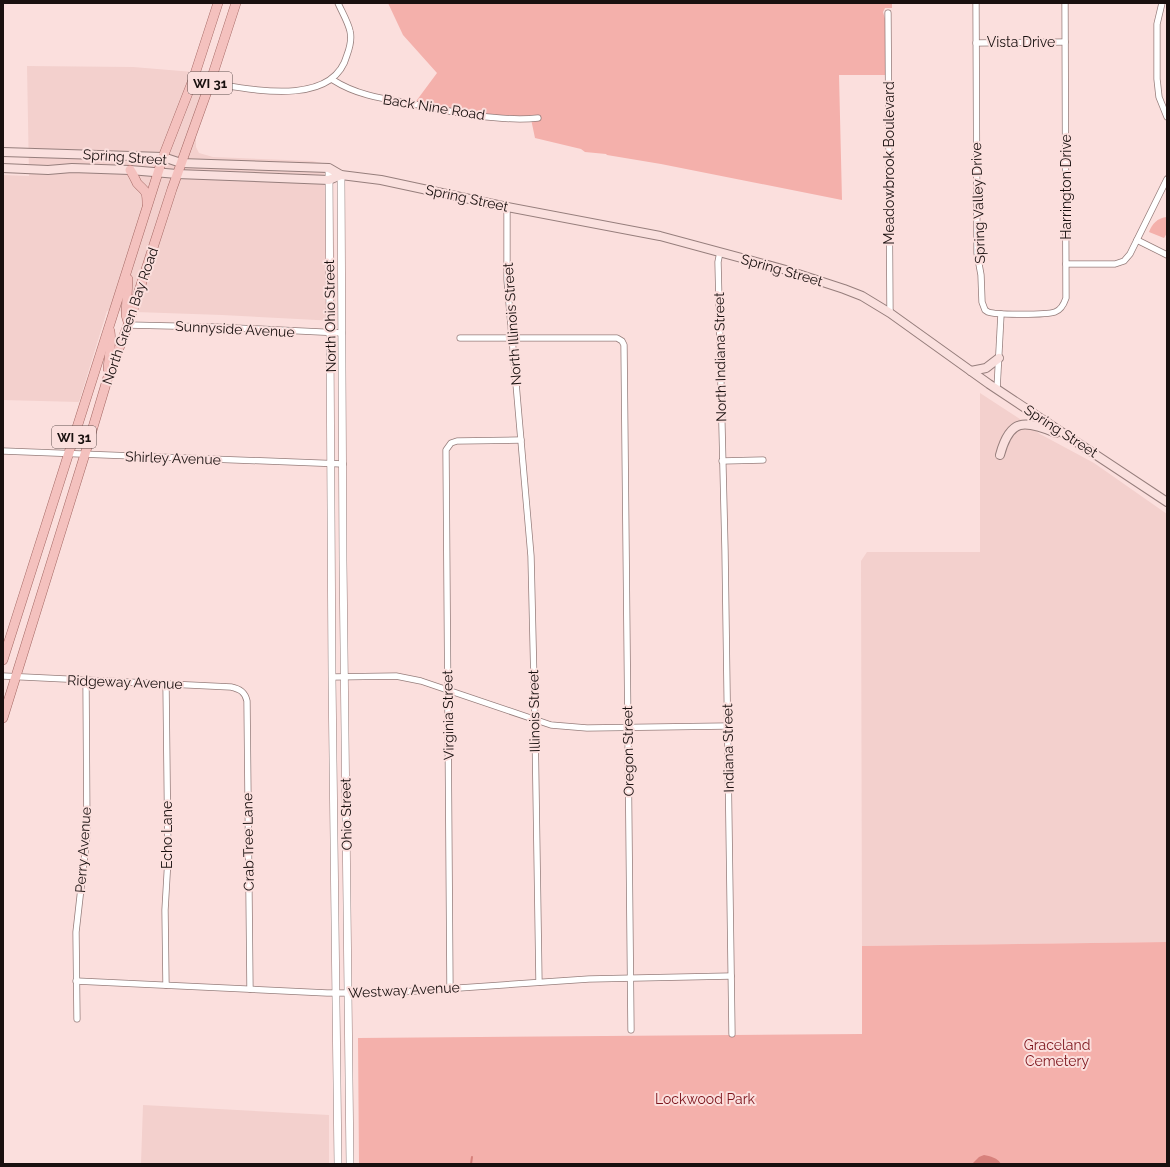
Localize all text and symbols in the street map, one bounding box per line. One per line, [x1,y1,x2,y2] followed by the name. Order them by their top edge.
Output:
[987,34,1055,50] street label: Vista Drive
[188,72,232,94] road number: WI 31
[881,81,897,245] street label: Meadowbrook Boulevard
[382,91,486,123] street label: Back Nine Road
[1058,134,1074,240] street label: Harrington Drive
[968,142,988,264] street label: Spring Valley Drive
[82,146,168,168] street label: Spring Street
[424,181,510,215] street label: Spring Street
[99,245,161,387] street label: North Green Bay Road
[739,251,825,289] street label: Spring Street
[321,259,339,373] street label: North Ohio Street
[500,262,524,386] street label: North Illinois Street
[711,292,729,422] street label: North Indiana Street
[175,318,295,340] street label: Sunnyside Avenue
[1021,401,1101,461] street label: Spring Street
[52,426,96,448] road number: WI 31
[125,448,221,468] street label: Shirley Avenue
[439,669,457,760] street label: Virginia Street
[525,669,543,753] street label: Illinois Street
[67,672,183,692] street label: Ridgeway Avenue
[719,703,737,793] street label: Indiana Street
[619,705,637,797] street label: Oregon Street
[337,777,355,850] street label: Ohio Street
[239,793,257,891] street label: Crab Tree Lane
[159,801,175,869] street label: Echo Lane
[72,806,94,894] street label: Perry Avenue
[348,979,460,1001] street label: Westway Avenue
[1024,1037,1090,1069] park label: Graceland Cemetery
[655,1091,756,1107] park label: Lockwood Park

